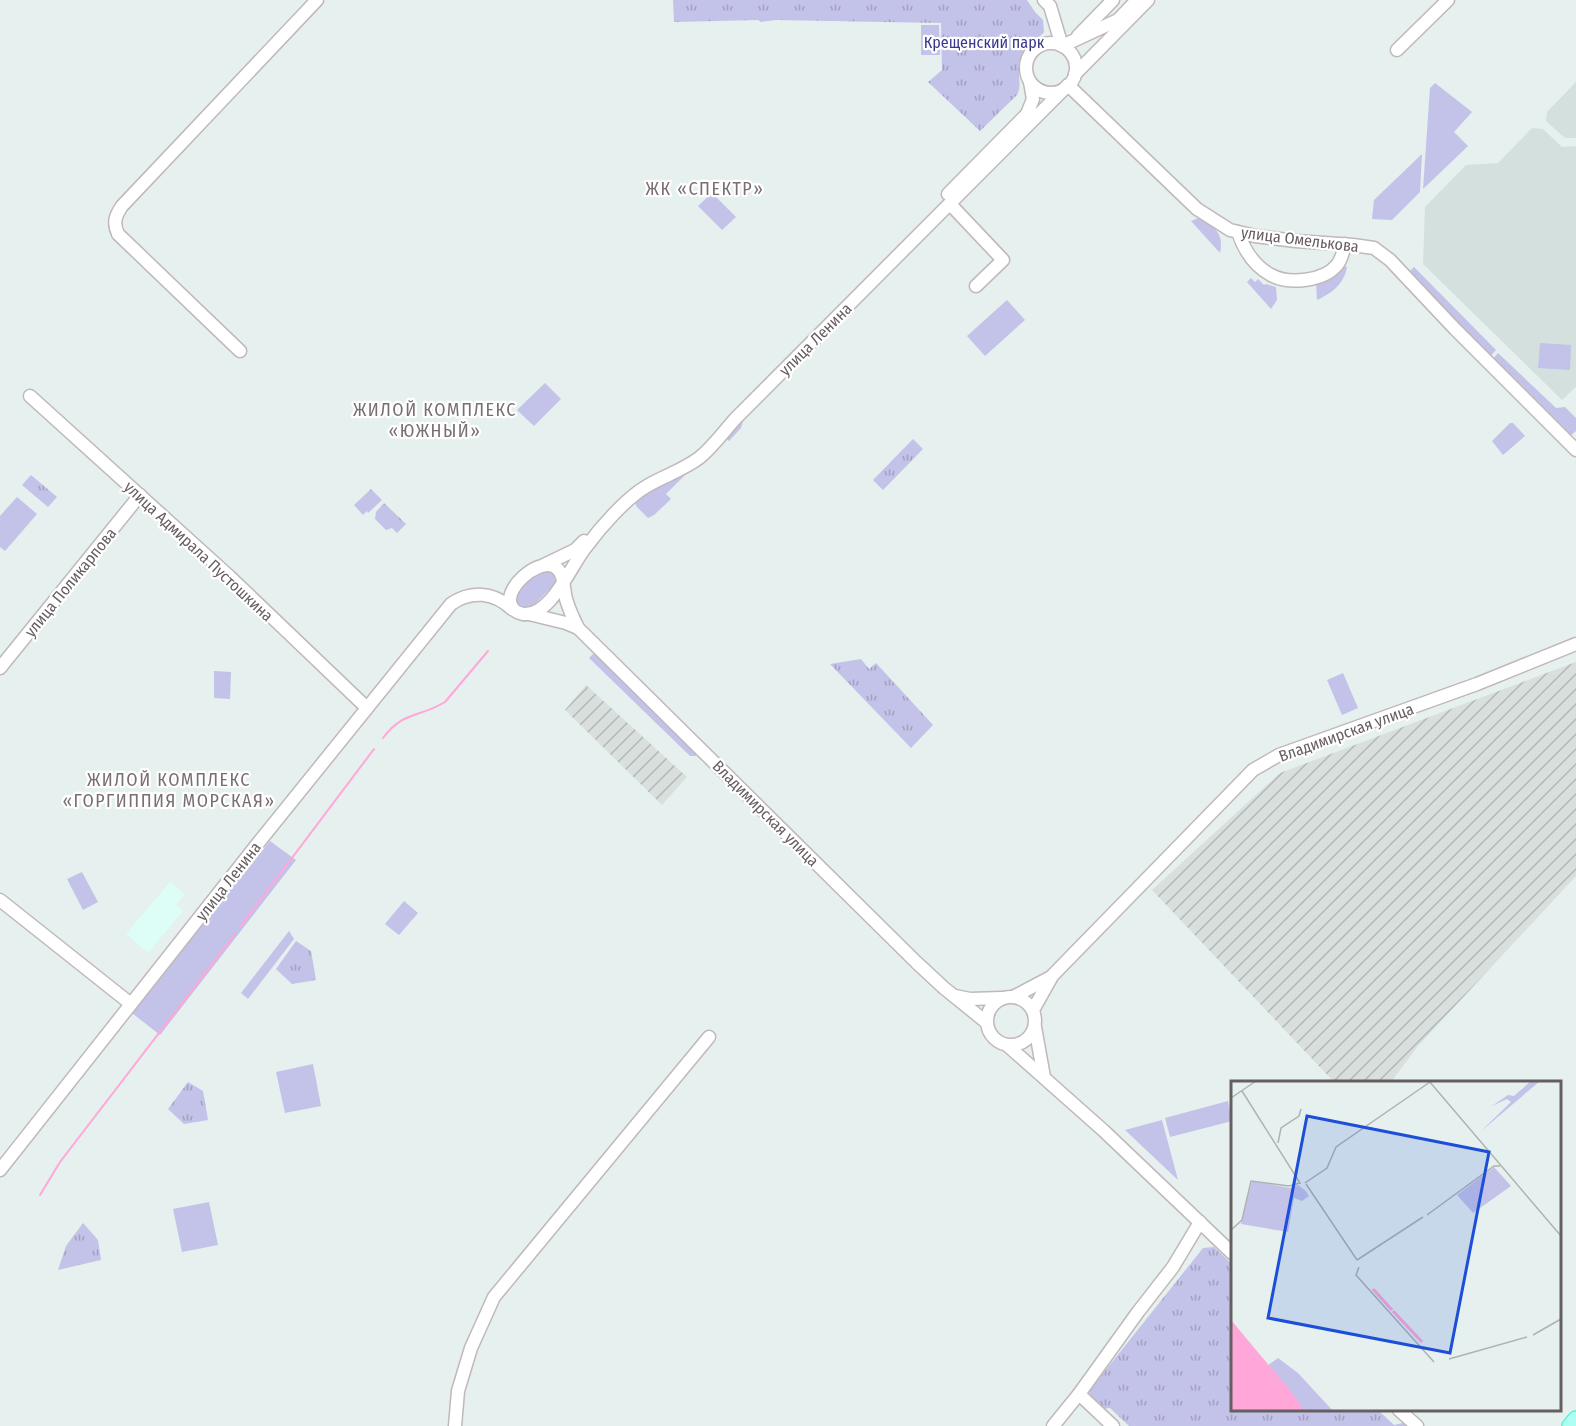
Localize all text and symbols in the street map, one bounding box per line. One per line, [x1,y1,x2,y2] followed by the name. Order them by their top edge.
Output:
[924,33,1045,52] park label: Крещенский парк
[646,178,764,200] district label: ЖК «СПЕКТР»
[1240,223,1360,256] street label: улица Омелькова
[775,299,856,380] street label: улица Ленина
[353,399,517,442] district label: ЖИЛОЙ КОМПЛЕКС «ЮЖНЫЙ»
[120,477,277,625] street label: улица Адмирала Пустошкина
[21,524,120,641] street label: улица Поликарпова
[1276,699,1416,766] street label: Владимирская улица
[709,756,823,870] street label: Владимирская улица
[62,769,276,812] district label: ЖИЛОЙ КОМПЛЕКС «ГОРГИППИЯ МОРСКАЯ»
[192,838,265,924] street label: улица Ленина
[1231,1081,1561,1411] inset map

